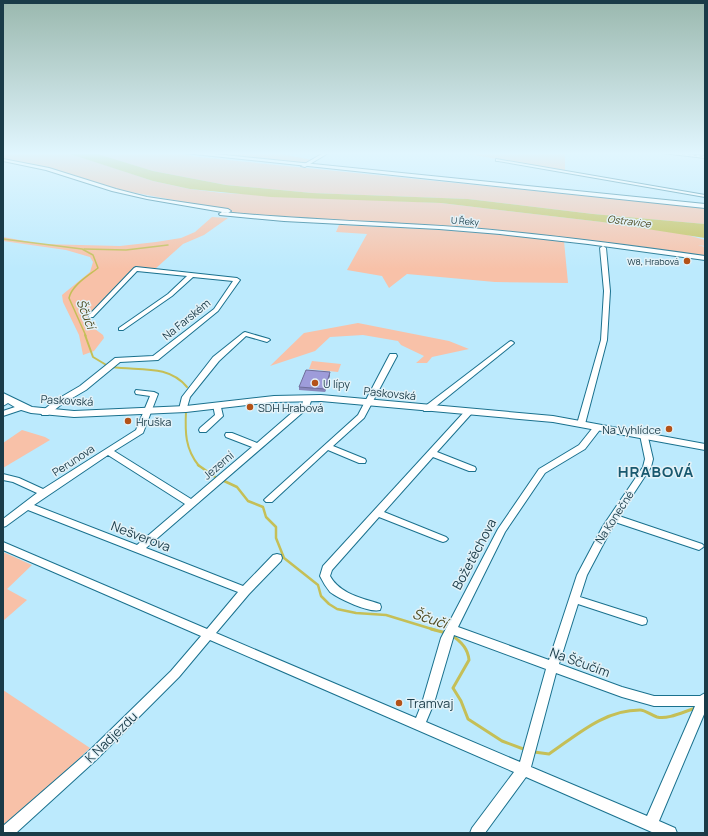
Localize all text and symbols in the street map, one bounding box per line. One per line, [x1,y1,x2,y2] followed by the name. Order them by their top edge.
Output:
[606,211,653,231] water label: Ostravice
[450,214,480,228] street label: U Řeky
[627,255,679,268] place label: W8, Hrabová
[682,256,692,266] marker: W8, Hrabová
[159,295,213,343] street label: Na Farském
[72,297,100,333] water label: Ščučí
[323,376,350,391] place label: U lípy
[310,378,320,388] marker: U lípy
[363,383,417,403] street label: Paskovská
[40,391,94,409] street label: Paskovská
[258,400,323,415] place label: SDH Hrabová
[245,402,255,412] marker: SDH Hrabová
[136,414,171,429] place label: Hruška
[123,416,133,426] marker: Hruška
[602,422,662,437] place label: Na Vyhlídce
[664,424,674,434] marker: Na Vyhlídce
[49,441,97,479] street label: Perunova
[199,447,237,483] street label: Jezerní
[618,461,694,482] district label: HRABOVÁ
[591,487,637,546] street label: Na Konečné
[448,515,500,593] street label: Božetěchova
[109,516,173,556] street label: Nešverova
[410,603,452,633] water label: Ščučí
[547,643,613,681] street label: Na Ščučím
[407,694,453,712] place label: Tramvaj
[394,698,404,708] marker: Tramvaj
[81,707,141,767] street label: K Nadjezdu

